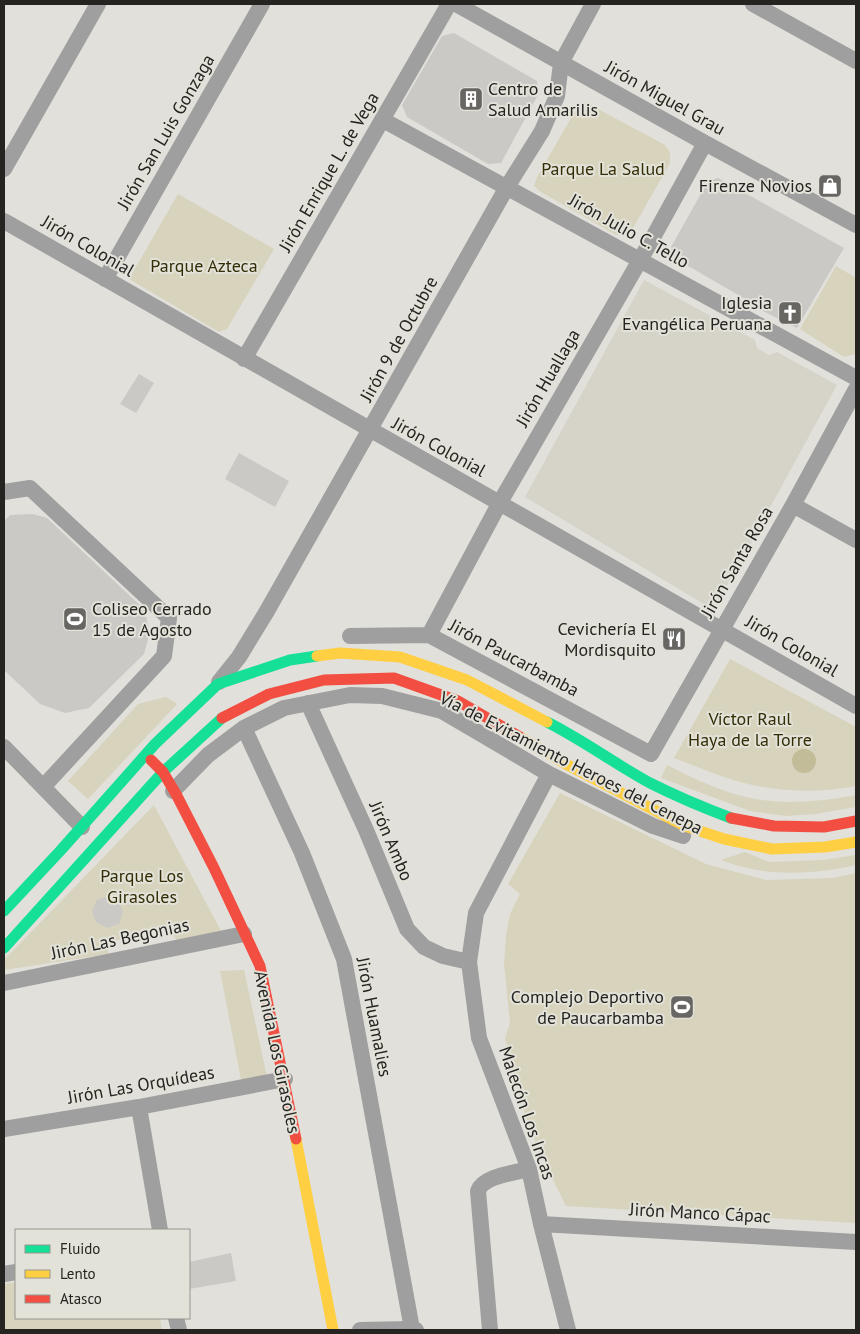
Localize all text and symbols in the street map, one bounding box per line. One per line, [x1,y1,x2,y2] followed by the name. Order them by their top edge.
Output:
[111,50,219,214] street label: Jirón San Luis Gonzaga
[600,55,729,140] street label: Jirón Miguel Grau
[488,77,598,121] place label: Centro de Salud Amarilis
[458,86,484,112] building icon: Centro de Salud Amarilis
[273,88,384,257] street label: Jirón Enrique L. de Vega
[541,157,665,180] park label: Parque La Salud
[817,173,843,199] shop icon: Firenze Novios
[699,174,812,197] place label: Firenze Novios
[564,188,693,273] street label: Jirón Julio C. Tello
[37,209,139,282] street label: Jirón Colonial
[150,254,258,277] park label: Parque Azteca
[354,272,443,406] street label: Jirón 9 de Octubre
[622,291,772,335] place label: Iglesia Evangélica Peruana
[777,300,803,326] church icon: Iglesia Evangélica Peruana
[510,325,585,432] street label: Jirón Huallaga
[388,411,491,482] street label: Jirón Colonial
[695,502,778,622] street label: Jirón Santa Rosa
[92,597,212,641] place label: Coliseo Cerrado 15 de Agosto
[62,606,88,632] sports icon: Coliseo Cerrado 15 de Agosto
[741,609,843,682] street label: Jirón Colonial
[445,613,583,701] street label: Jirón Paucarbamba
[557,617,657,661] place label: Cevichería El Mordisquito
[661,626,687,652] restaurant icon: Cevichería El Mordisquito
[435,685,707,839] street label: Vía de Evitamiento Heroes del Cenepa
[688,707,812,751] park label: Víctor Raul Haya de la Torre
[364,797,419,884] street label: Jirón Ambo
[100,864,184,908] park label: Parque Los Girasoles
[48,913,191,965] street label: Jirón Las Begonias
[351,954,397,1079] street label: Jirón Huamalies
[249,968,306,1135] street label: Avenida Los Girasoles
[511,985,664,1029] place label: Complejo Deportivo de Paucarbamba
[669,994,695,1020] sports icon: Complejo Deportivo de Paucarbamba
[494,1043,561,1182] street label: Malecón Los Incas
[65,1060,216,1109] street label: Jirón Las Orquídeas
[628,1197,771,1228] street label: Jirón Manco Cápac
[15,1229,190,1319] legend
[60,1239,100,1258] text: Fluido
[60,1264,96,1283] text: Lento
[60,1289,102,1308] text: Atasco

